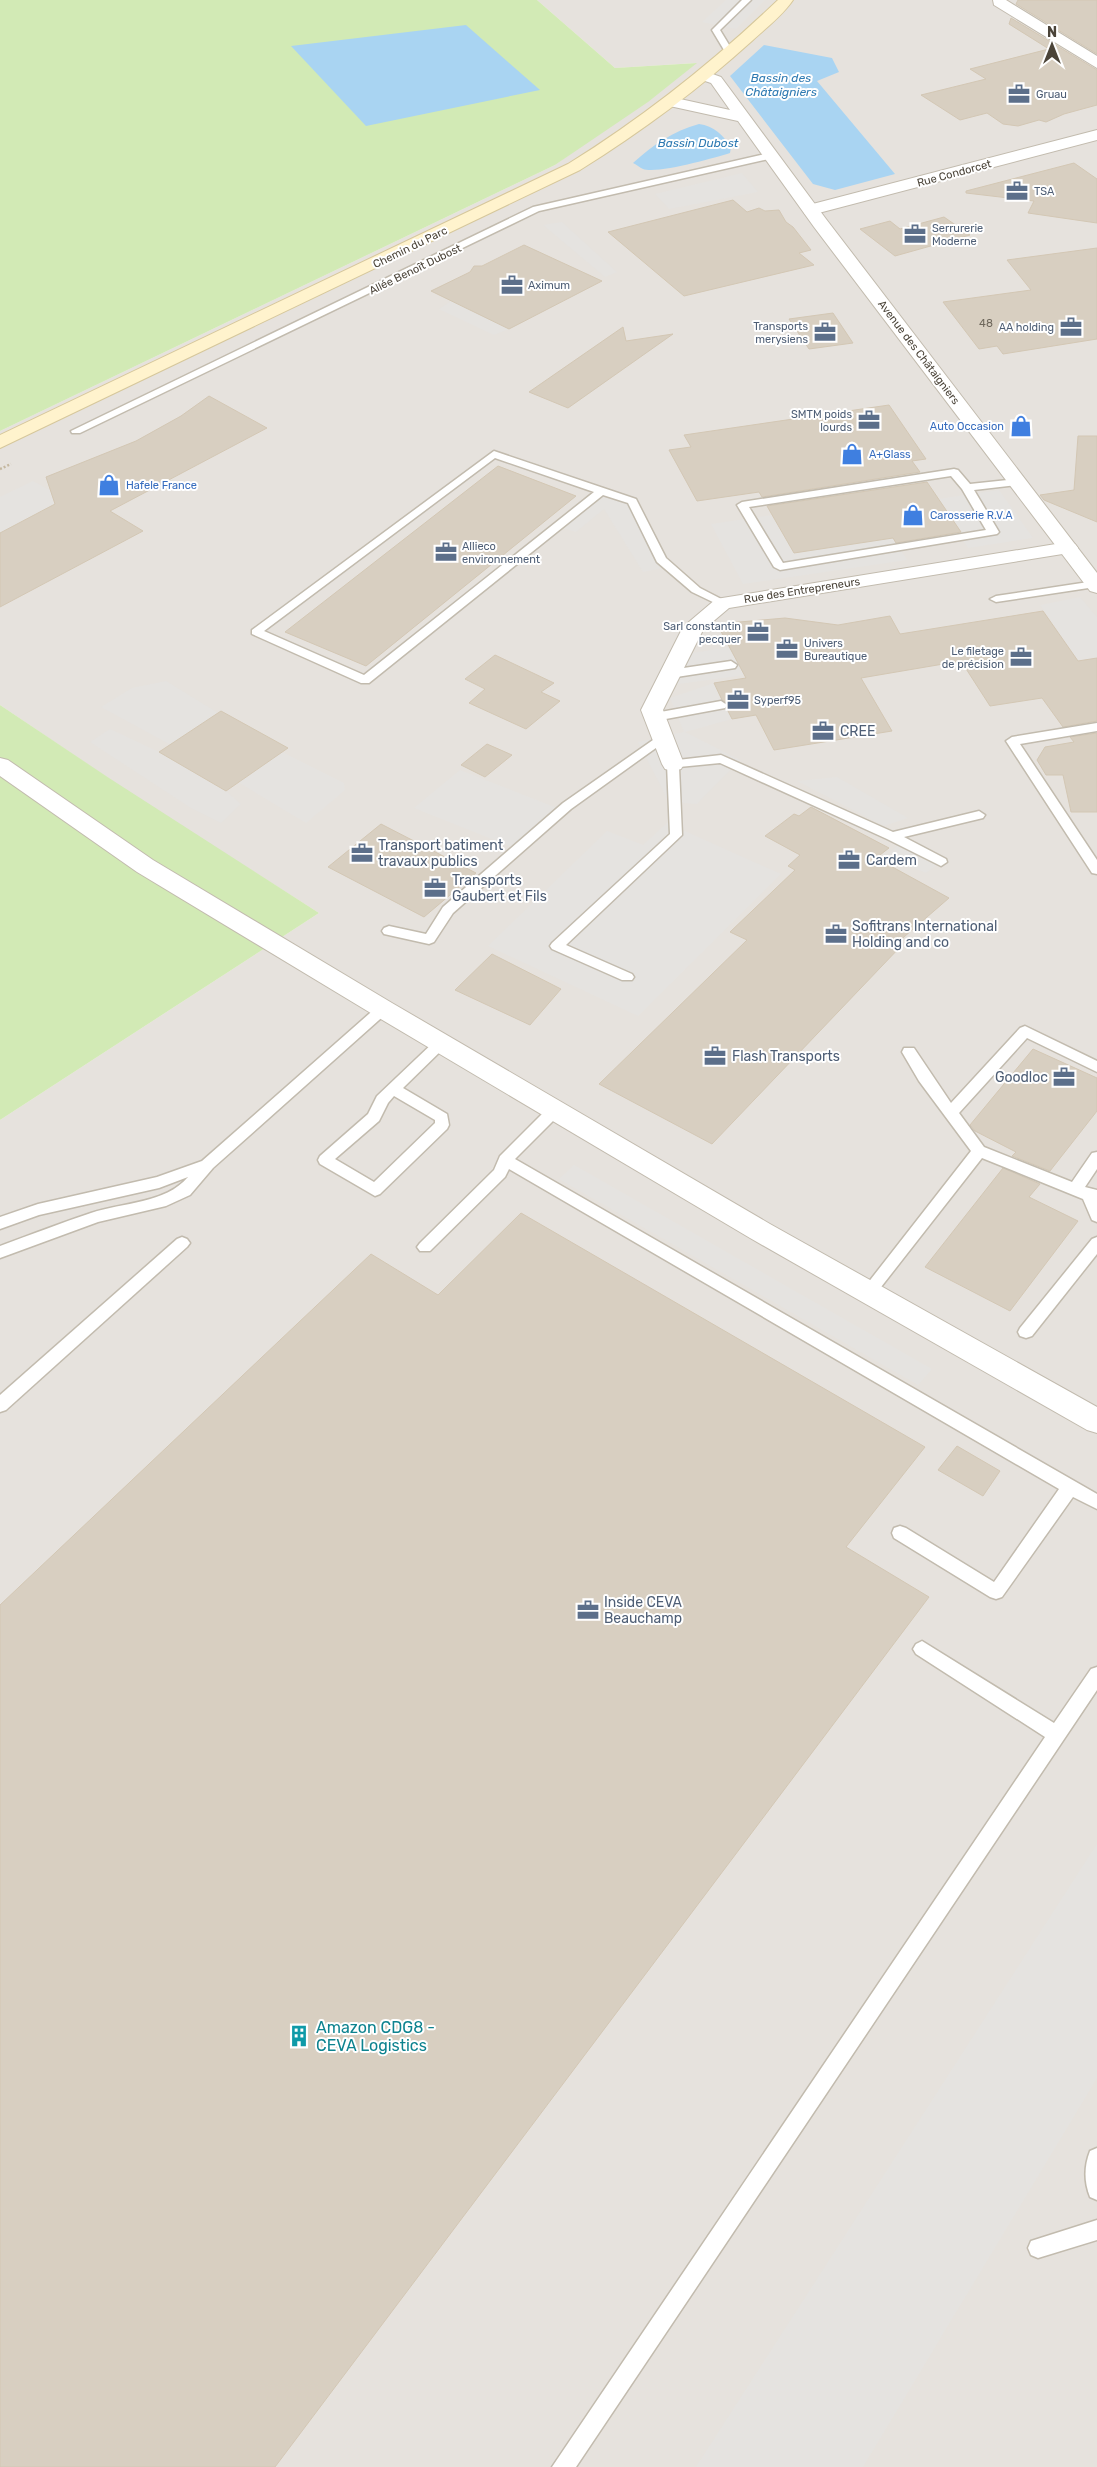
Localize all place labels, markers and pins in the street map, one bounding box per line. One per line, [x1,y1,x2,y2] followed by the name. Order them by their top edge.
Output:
[1006,81,1032,107] office icon: Gruau
[1036,88,1067,101] place label: Gruau
[1004,178,1030,204] office icon: TSA
[1034,185,1055,198] place label: TSA
[902,221,928,247] office icon: Serrurerie Moderne
[932,222,983,248] place label: Serrurerie Moderne
[499,272,525,298] office icon: Aximum
[528,279,570,292] place label: Aximum
[1058,314,1084,340] office icon: AA holding
[812,319,838,345] office icon: Transports merysiens
[753,320,808,346] place label: Transports merysiens
[999,321,1054,334] place label: AA holding
[856,407,882,433] office icon: SMTM poids lourds
[791,408,852,434] place label: SMTM poids lourds
[1008,413,1034,439] shop icon: Auto Occasion
[930,420,1004,433] place label: Auto Occasion
[839,441,865,467] shop icon: A+Glass
[869,448,911,461] place label: A+Glass
[96,472,122,498] shop icon: Hafele France
[126,479,197,492] place label: Hafele France
[900,502,926,528] shop icon: Carosserie R.V.A
[930,509,1013,522] place label: Carosserie R.V.A
[433,539,459,565] office icon: Allieco environnement
[462,540,541,566] place label: Allieco environnement
[745,619,771,645] office icon: Sarl constantin pecquer
[663,620,742,646] place label: Sarl constantin pecquer
[774,636,800,662] office icon: Univers Bureautique
[804,637,867,663] place label: Univers Bureautique
[1008,644,1034,670] office icon: Le filetage de précision
[942,645,1004,671] place label: Le filetage de précision
[725,687,751,713] office icon: Syperf95
[754,694,802,707] place label: Syperf95
[810,718,836,744] office icon: CREE
[840,723,875,740] place label: CREE
[378,837,504,870] place label: Transport batiment travaux publics
[349,840,375,866] office icon: Transport batiment travaux publics
[836,847,862,873] office icon: Cardem
[866,852,917,869] place label: Cardem
[452,872,547,905] place label: Transports Gaubert et Fils
[422,875,448,901] office icon: Transports Gaubert et Fils
[852,918,997,951] place label: Sofitrans International Holding and co
[823,921,849,947] office icon: Sofitrans International Holding and co
[702,1043,728,1069] office icon: Flash Transports
[732,1048,840,1065] place label: Flash Transports
[1051,1064,1077,1090] office icon: Goodloc
[995,1069,1048,1086] place label: Goodloc
[604,1594,683,1627] place label: Inside CEVA Beauchamp
[575,1597,601,1623] office icon: Inside CEVA Beauchamp
[316,2018,435,2055] place label: Amazon CDG8 - CEVA Logistics
[286,2023,312,2049] building icon: Amazon CDG8 - CEVA Logistics

